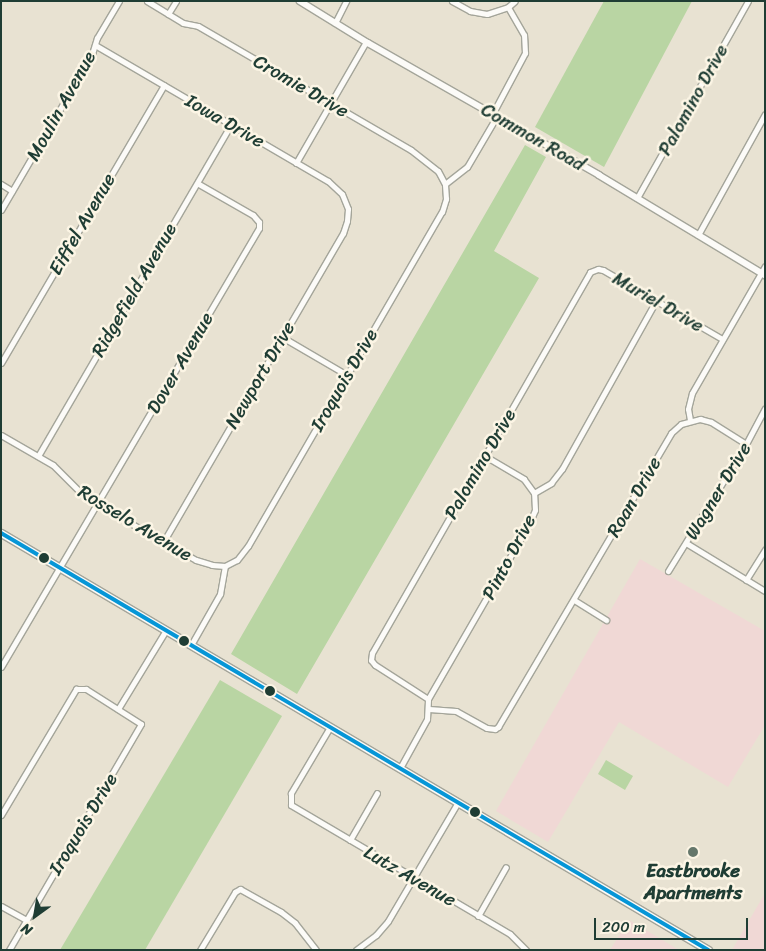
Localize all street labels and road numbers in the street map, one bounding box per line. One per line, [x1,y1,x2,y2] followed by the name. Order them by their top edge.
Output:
[653,40,733,160] street label: Palomino Drive
[21,47,101,165] street label: Moulin Avenue
[249,50,353,122] street label: Cromie Drive
[181,89,269,153] street label: Iowa Drive
[477,98,589,176] street label: Common Road
[44,169,120,279] street label: Eiffel Avenue
[87,219,181,361] street label: Ridgefield Avenue
[608,267,708,337] street label: Muriel Drive
[142,308,218,418] street label: Dover Avenue
[220,317,300,433] street label: Newport Drive
[305,325,383,435] street label: Iroquois Drive
[439,405,521,523] street label: Palomino Drive
[680,438,756,544] street label: Wagner Drive
[602,453,666,541] street label: Roan Drive
[74,480,196,566] street label: Rosselo Avenue
[477,511,541,603] street label: Pinto Drive
[44,769,122,879] street label: Iroquois Drive
[360,841,460,911] street label: Lutz Avenue

